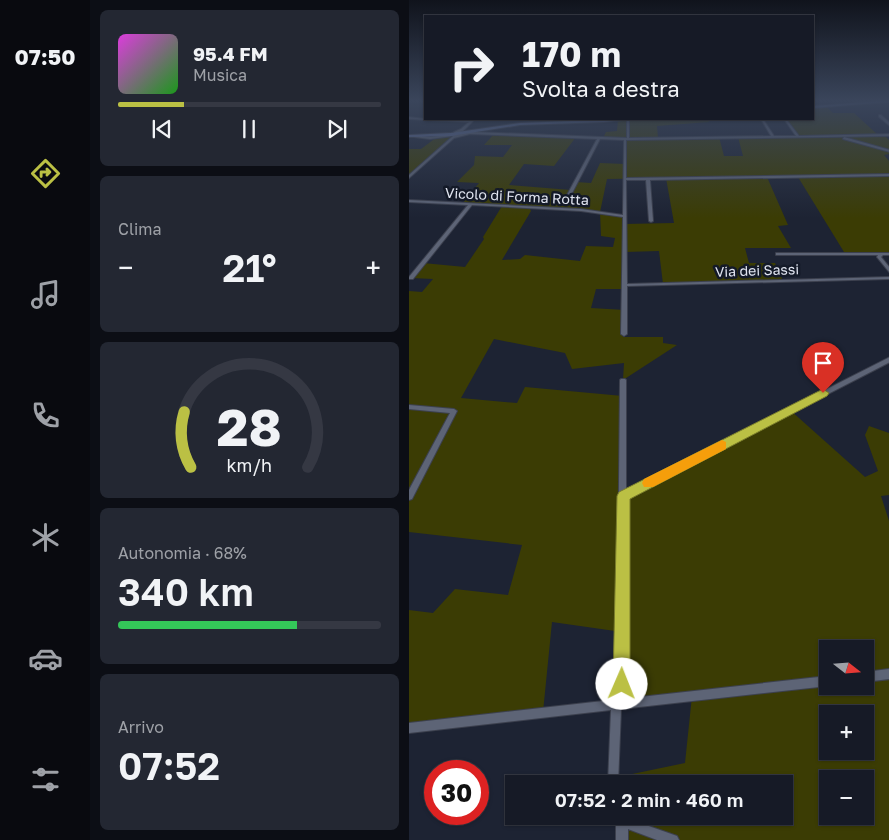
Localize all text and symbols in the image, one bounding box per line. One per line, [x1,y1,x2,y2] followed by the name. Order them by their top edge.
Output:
[522,33,621,75] text: 170 m
[439,35,504,100] icon: right
[193,42,268,65] text: 95.4 FM
[14,43,76,70] text: 07:50
[193,65,247,85] text: Musica
[522,75,680,102] text: Svolta a destra
[148,115,176,143] icon: previous
[235,115,263,143] icon: pause
[323,115,351,143] icon: next
[28,156,63,191] icon: directions
[445,184,589,208] street label: Vicolo di Forma Rotta
[118,219,162,239] text: Clima
[223,245,277,290] text: 21°
[118,251,133,284] text: −
[366,251,381,284] text: +
[715,260,799,280] street label: Via dei Sassi
[28,277,63,312] icon: music
[802,342,844,393] pin
[809,349,837,377] icon: arrive
[217,395,282,457] text: 28
[28,398,63,433] icon: phone
[227,454,272,476] text: km/h
[28,520,63,555] icon: climate
[118,543,247,563] text: Autonomia · 68%
[118,569,254,614] text: 340 km
[819,640,874,695] north arrow
[819,640,874,825] map controls
[28,641,63,676] icon: car
[595,657,647,709] position arrow
[819,705,874,760] button: +
[118,717,164,737] text: Arrivo
[118,743,220,788] text: 07:52
[424,760,489,825] speed limit sign: 30
[28,762,63,797] icon: filters
[819,770,874,825] button: −
[555,788,743,811] text: 07:52 · 2 min · 460 m

